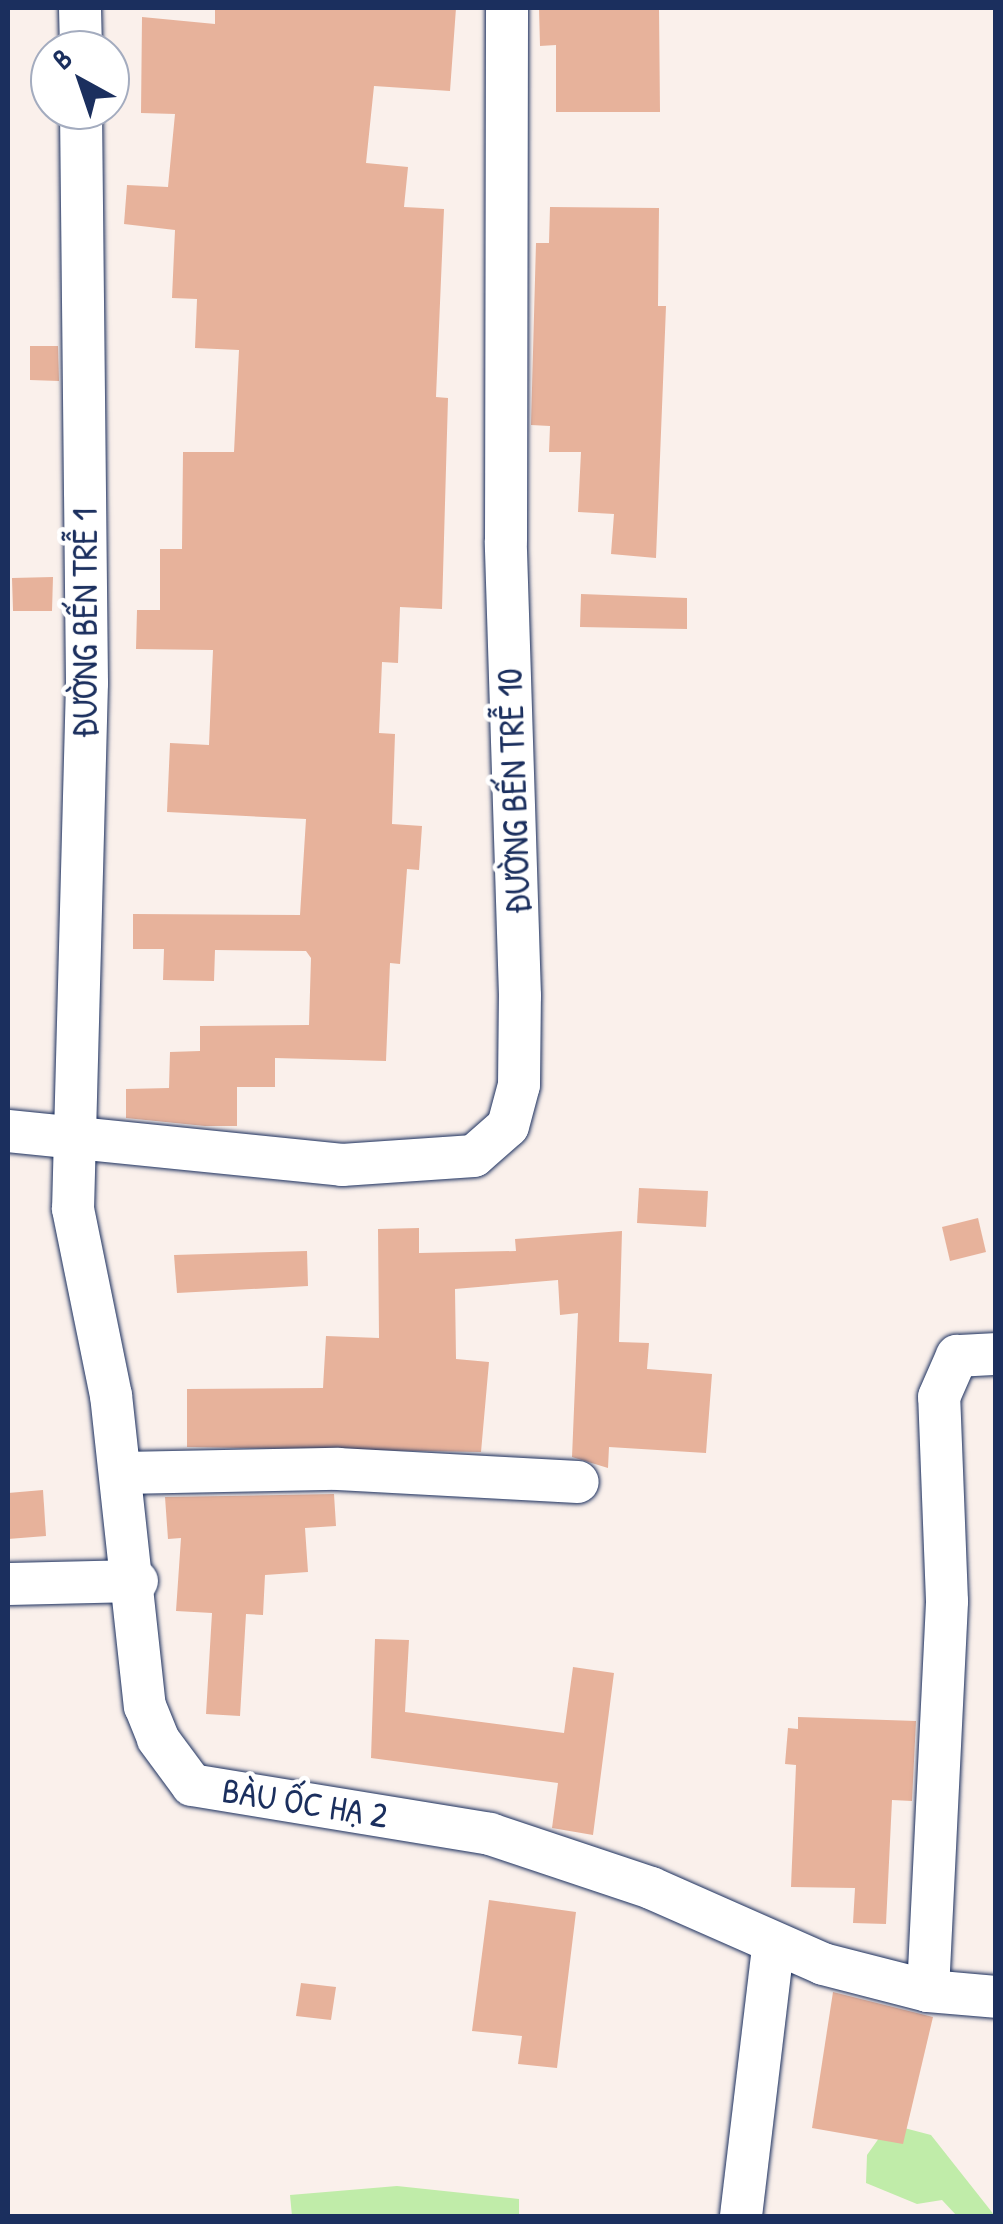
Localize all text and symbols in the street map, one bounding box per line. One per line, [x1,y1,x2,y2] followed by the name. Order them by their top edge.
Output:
[30,30,130,130] north arrow
[44,39,80,78] text: B
[64,508,106,738] street label: ĐƯỜNG BẾN TRỄ 1
[489,668,539,914] street label: ĐƯỜNG BẾN TRỄ 10
[219,1769,391,1837] street label: BÀU ỐC HẠ 2

